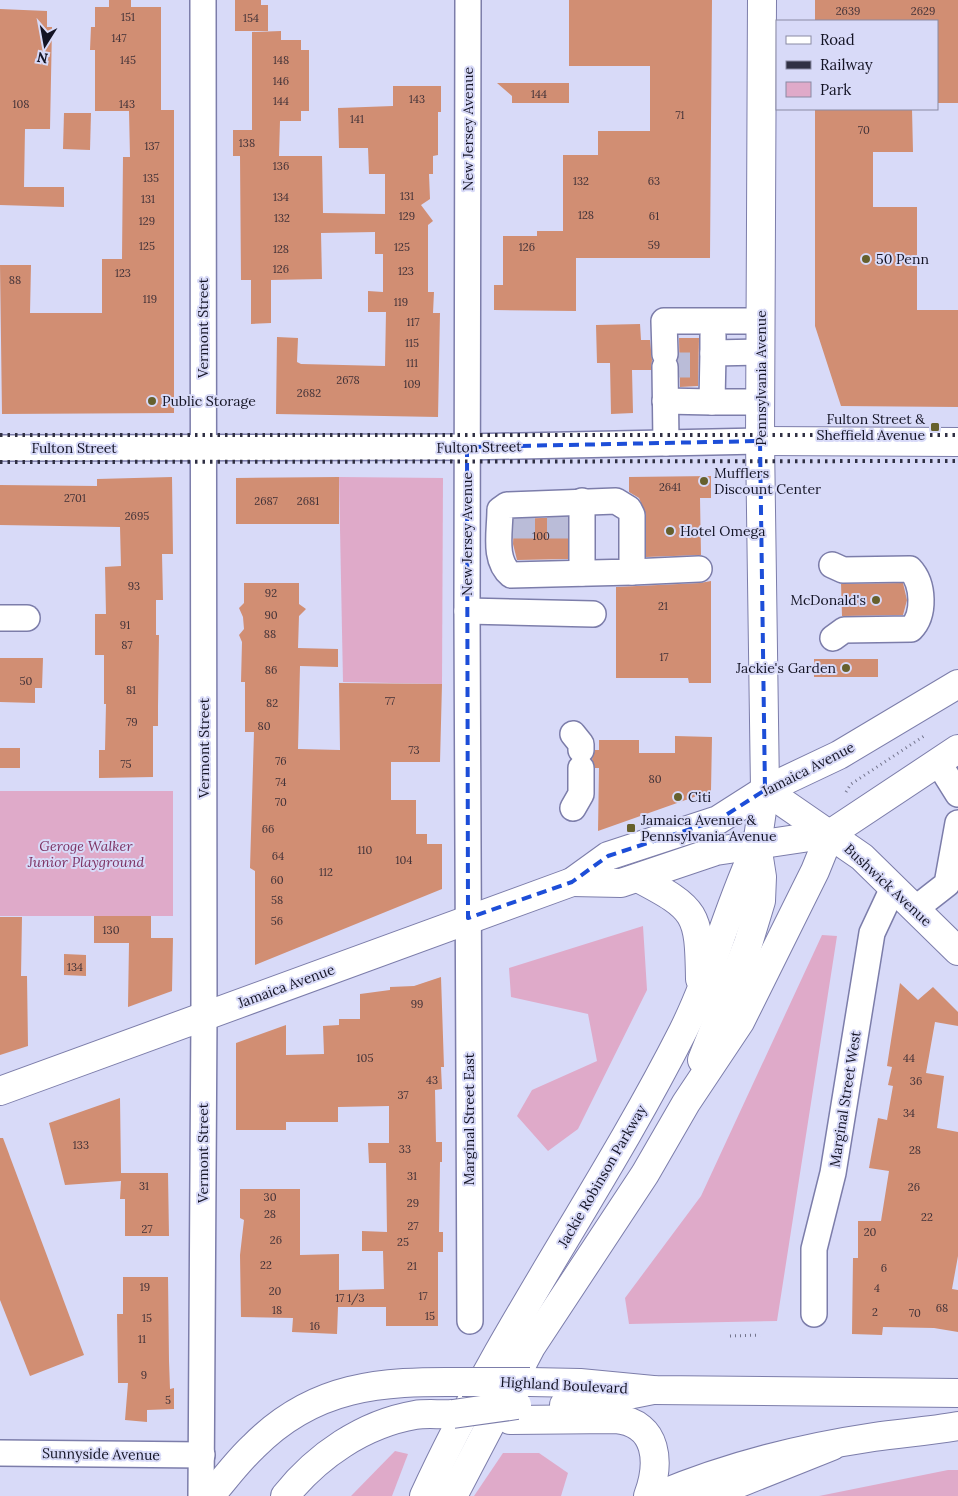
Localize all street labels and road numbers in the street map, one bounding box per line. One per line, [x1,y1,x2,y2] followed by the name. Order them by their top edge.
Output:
[459,66,477,191] street label: New Jersey Avenue
[194,277,212,379] street label: Vermont Street
[752,310,770,446] street label: Pennsylvania Avenue
[436,437,522,457] street label: Fulton Street
[31,439,117,457] street label: Fulton Street
[458,471,476,596] street label: New Jersey Avenue
[195,697,213,799] street label: Vermont Street
[758,738,858,801] street label: Jamaica Avenue
[841,840,936,930] street label: Bushwick Avenue
[234,960,337,1012] street label: Jamaica Avenue
[825,1029,865,1168] street label: Marginal Street West
[460,1052,478,1185] street label: Marginal Street East
[553,1101,650,1251] street label: Jackie Robinson Parkway
[194,1102,212,1204] street label: Vermont Street
[500,1373,628,1397] street label: Highland Boulevard
[42,1444,161,1464] street label: Sunnyside Avenue

